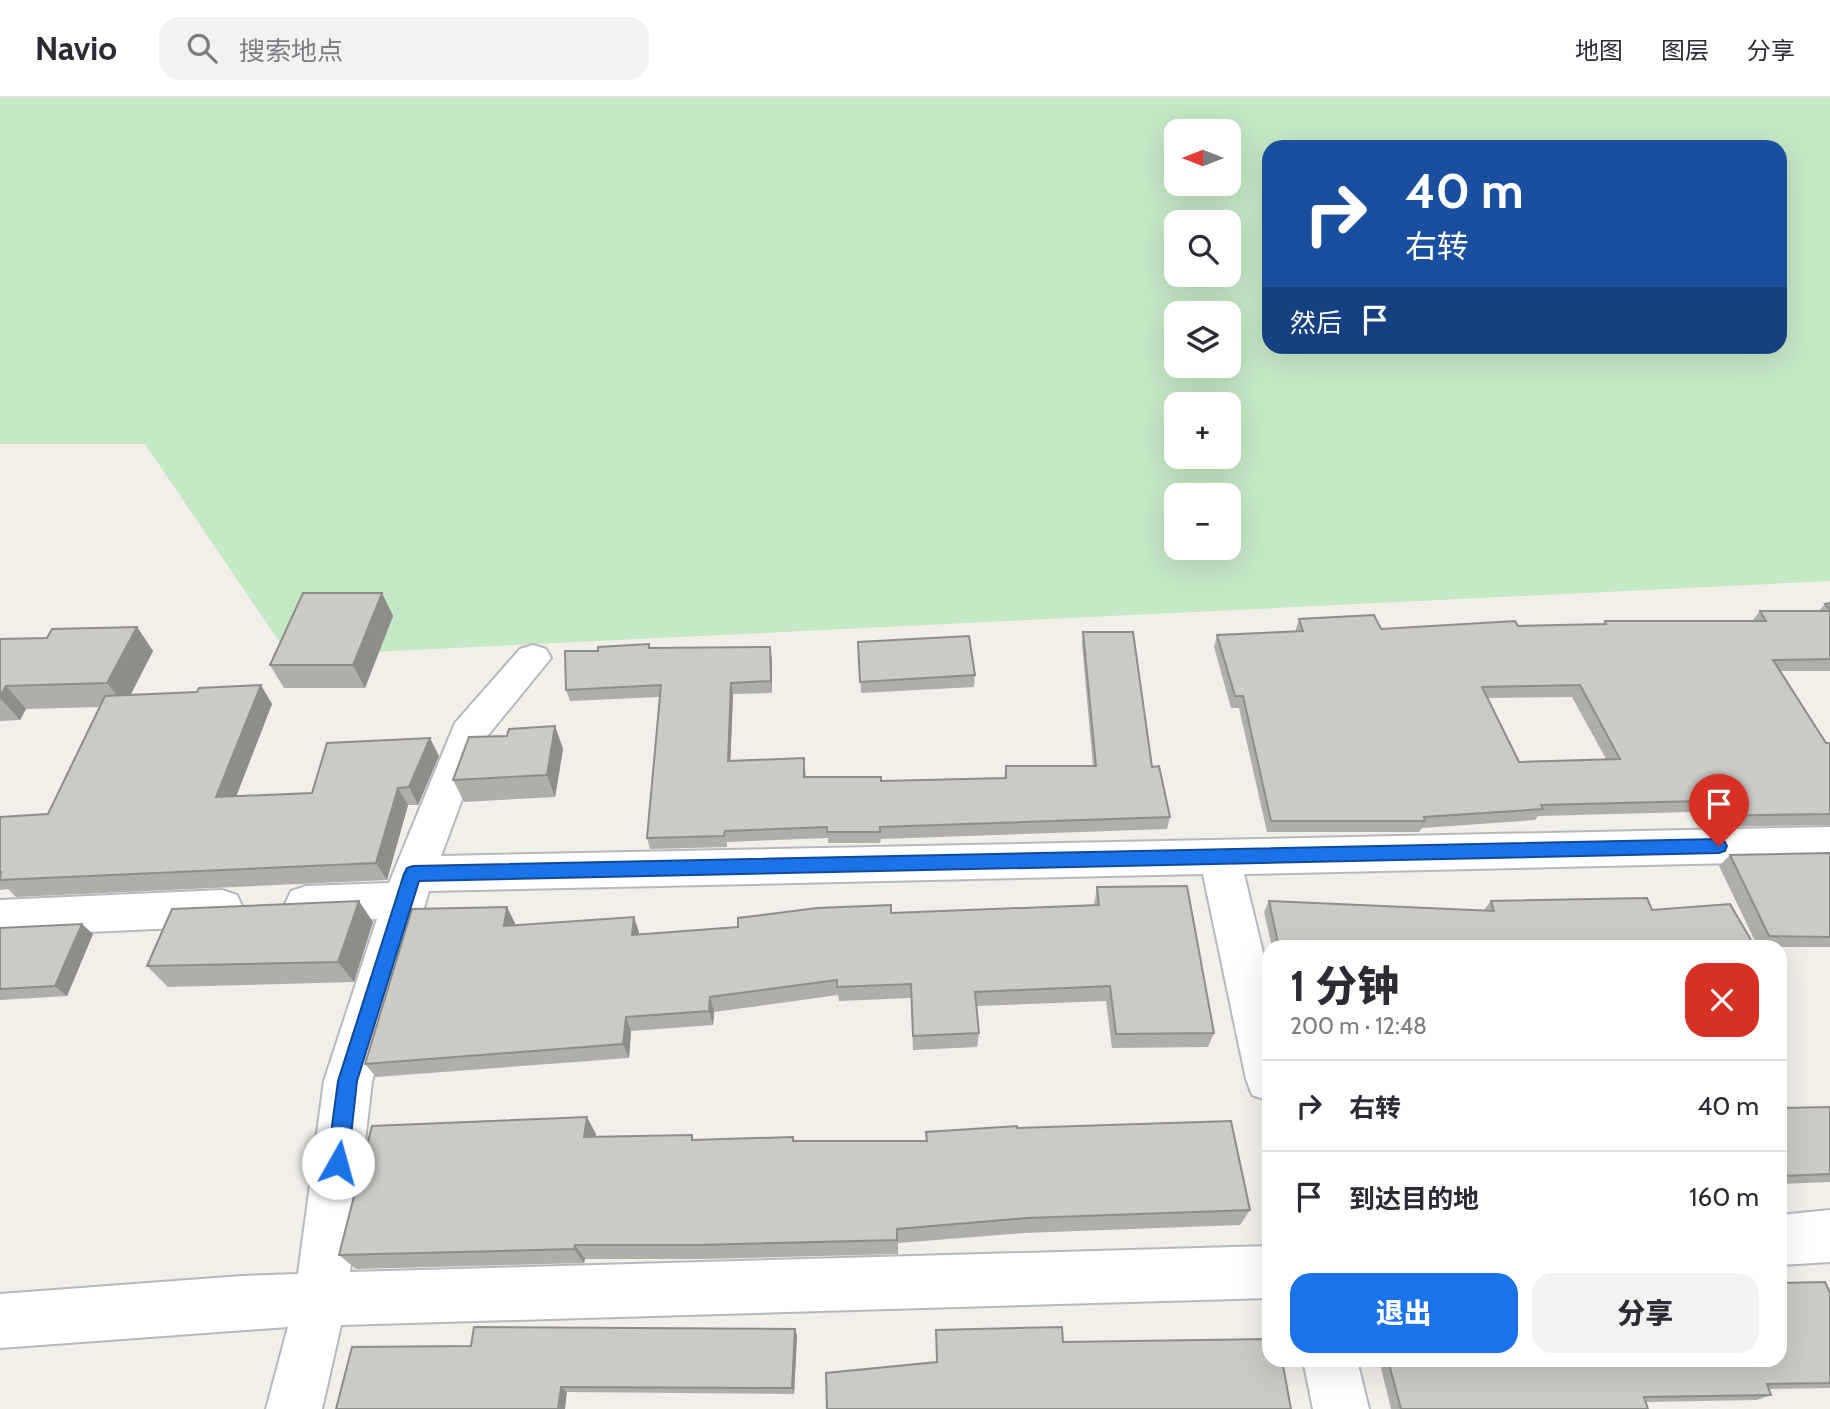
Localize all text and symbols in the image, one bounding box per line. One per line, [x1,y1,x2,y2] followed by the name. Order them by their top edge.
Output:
[159,17,649,80] search box
[35,28,117,68] text: Navio
[183,29,221,67] icon: search
[239,35,343,67] text: 搜索地点
[1575,36,1623,65] text: 地图
[1661,36,1709,65] text: 图层
[1747,36,1795,65] text: 分享
[1164,119,1241,196] north arrow
[1164,119,1241,560] map controls
[1405,161,1524,220] text: 40 m
[1290,168,1381,259] icon: right
[1164,210,1241,287] button: search
[1405,227,1469,266] text: 右转
[1164,301,1241,378] button: layers
[1356,301,1394,339] icon: arrive
[1290,307,1342,339] text: 然后
[1164,392,1241,469] button: +
[1164,483,1241,560] button: −
[1689,774,1749,846] pin
[1700,785,1738,823] icon: arrive
[1290,960,1399,1012] text: 1 分钟
[1685,963,1759,1037] button: close
[1290,1012,1427,1040] text: 200 m · 12:48
[1290,1087,1328,1125] icon: right
[1697,1090,1759,1122] text: 40 m
[1349,1092,1401,1124] text: 右转
[301,1126,375,1200] position arrow
[1290,1178,1328,1216] icon: arrive
[1689,1181,1759,1213] text: 160 m
[1349,1183,1479,1215] text: 到达目的地
[1290,1273,1518,1353] button: 退出
[1532,1273,1759,1353] button: 分享

